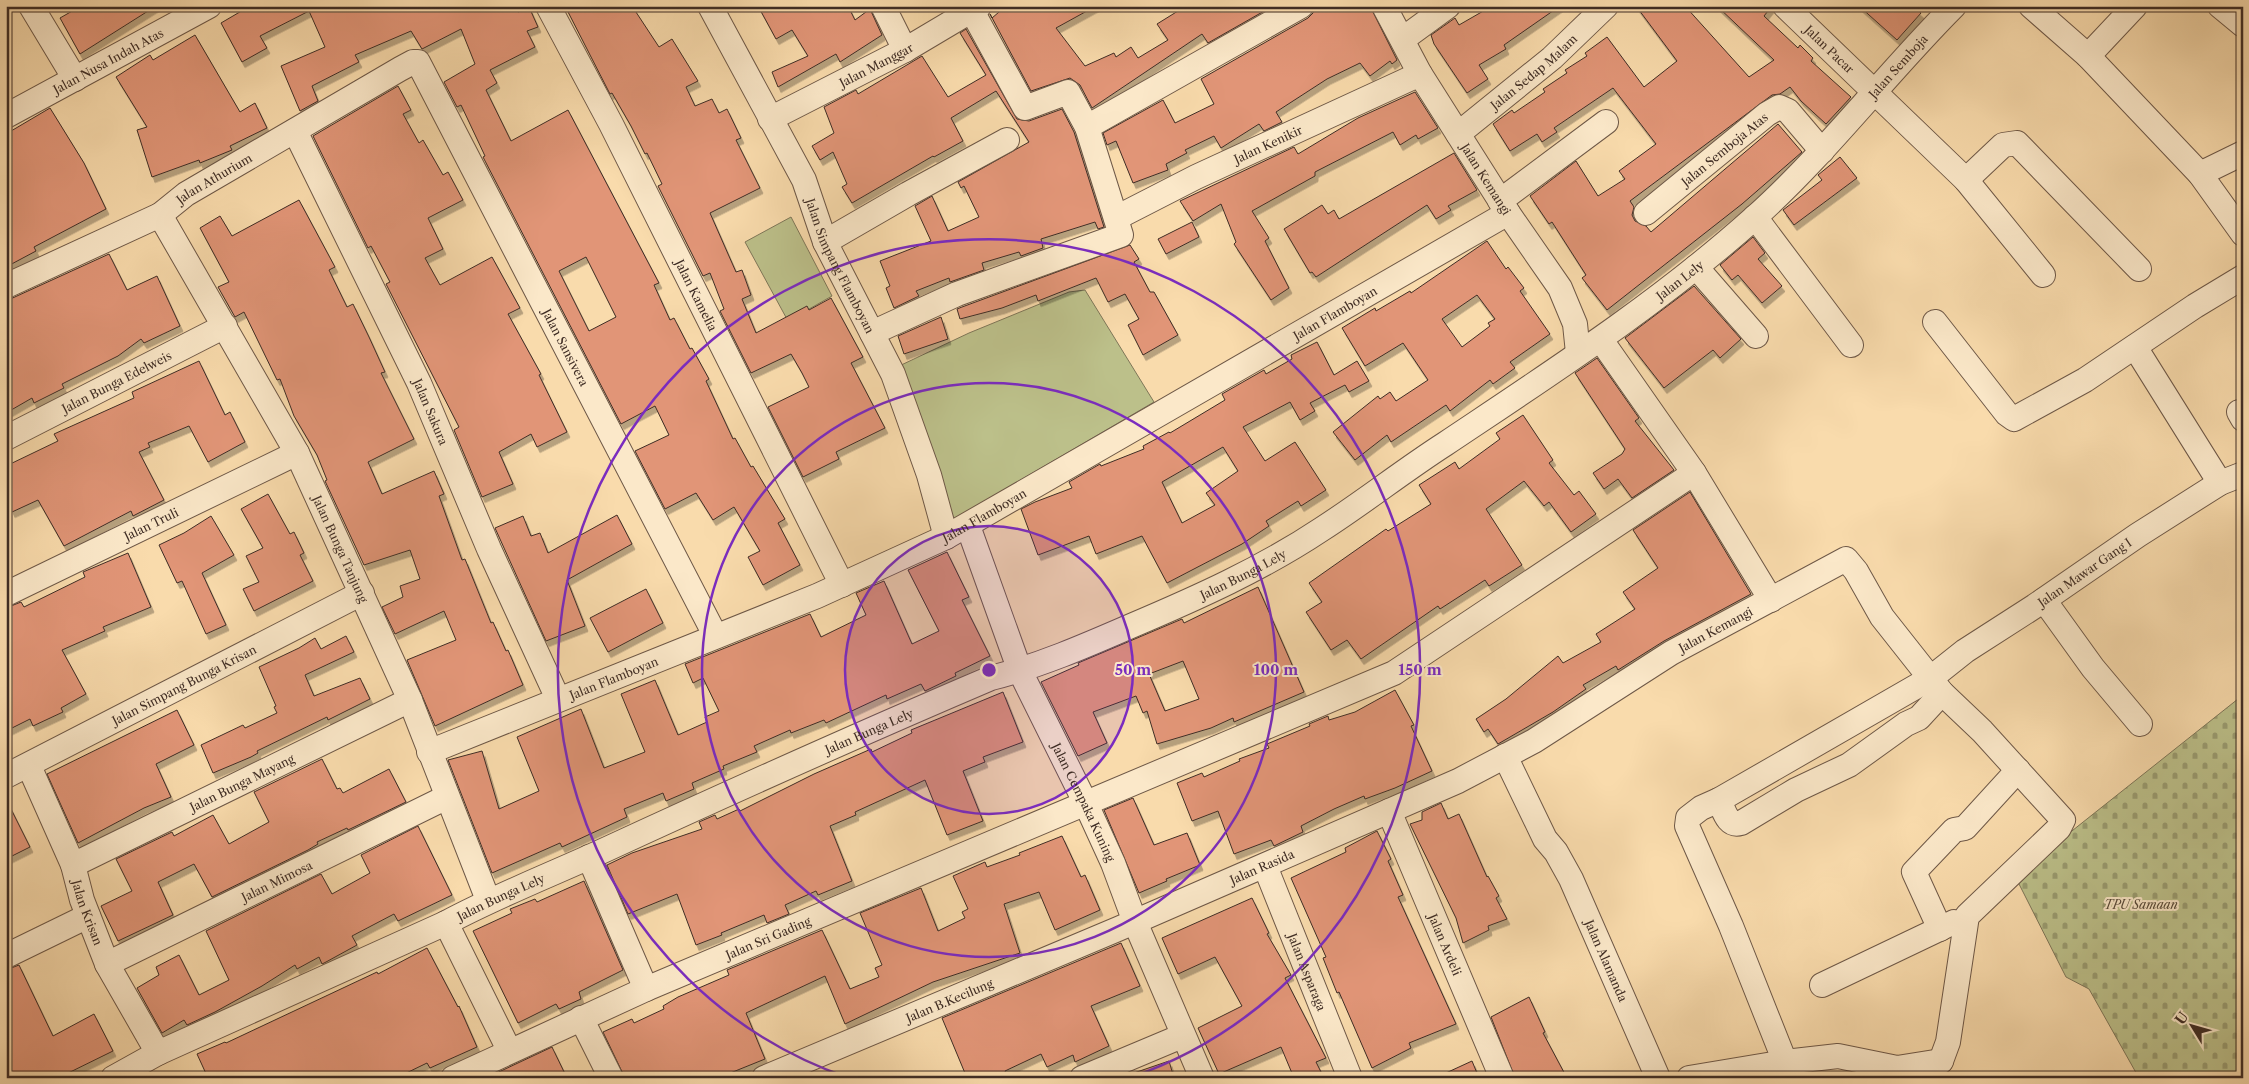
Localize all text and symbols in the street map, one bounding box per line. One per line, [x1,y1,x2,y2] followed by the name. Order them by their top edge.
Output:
[1800,20,1858,76] street label: Jalan Pacar
[48,25,166,98] street label: Jalan Nusa Indah Atas
[1486,31,1580,114] street label: Jalan Sedap Malam
[1864,31,1931,103] street label: Jalan Semboja
[835,40,916,91] street label: Jalan Manggar
[1676,109,1771,190] street label: Jalan Semboja Atas
[1229,122,1304,167] street label: Jalan Kenikir
[1457,139,1515,218] street label: Jalan Kemangi
[171,150,254,208] street label: Jalan Athurium
[803,194,878,336] street label: Jalan Simpang Flamboyan
[672,255,721,334] street label: Jalan Kamelia
[1651,257,1707,304] street label: Jalan Lely
[1289,282,1380,344] street label: Jalan Flamboyan
[539,304,592,389] street label: Jalan Sansivera
[57,347,174,417] street label: Jalan Bunga Edelweis
[410,374,452,448] street label: Jalan Sakura
[938,485,1029,546] street label: Jalan Flamboyan
[309,491,372,605] street label: Jalan Bunga Tanjung
[119,504,181,544] street label: Jalan Truli
[2033,534,2134,611] street label: Jalan Mawar Gang I
[1196,545,1289,603] street label: Jalan Bunga Lely
[1674,603,1755,656] street label: Jalan Kemangi
[107,641,259,729] street label: Jalan Simpang Bunga Krisan
[565,653,661,703] street label: Jalan Flamboyan
[1115,660,1151,679] text: 50 m
[1254,660,1298,679] text: 100 m
[1398,660,1442,679] text: 150 m
[980,661,998,679] centre of rings
[821,705,916,758] street label: Jalan Bunga Lely
[1048,738,1119,864] street label: Jalan Cempaka Kuning
[185,750,297,815] street label: Jalan Bunga Mayang
[1226,846,1297,888] street label: Jalan Rasida
[237,857,315,905] street label: Jalan Mimosa
[452,870,547,924] street label: Jalan Bunga Lely
[69,876,106,948] street label: Jalan Krisan
[2104,897,2178,912] park label: TPU Samaan
[1425,910,1465,978] street label: Jalan Ardeli
[721,913,813,963] street label: Jalan Sri Gading
[1581,915,1631,1004] street label: Jalan Alamanda
[1284,929,1330,1013] street label: Jalan Asparaga
[902,975,996,1026] street label: Jalan B.Kecilung
[2166,1002,2216,1052] north arrow
[2171,1008,2193,1028] text: U

